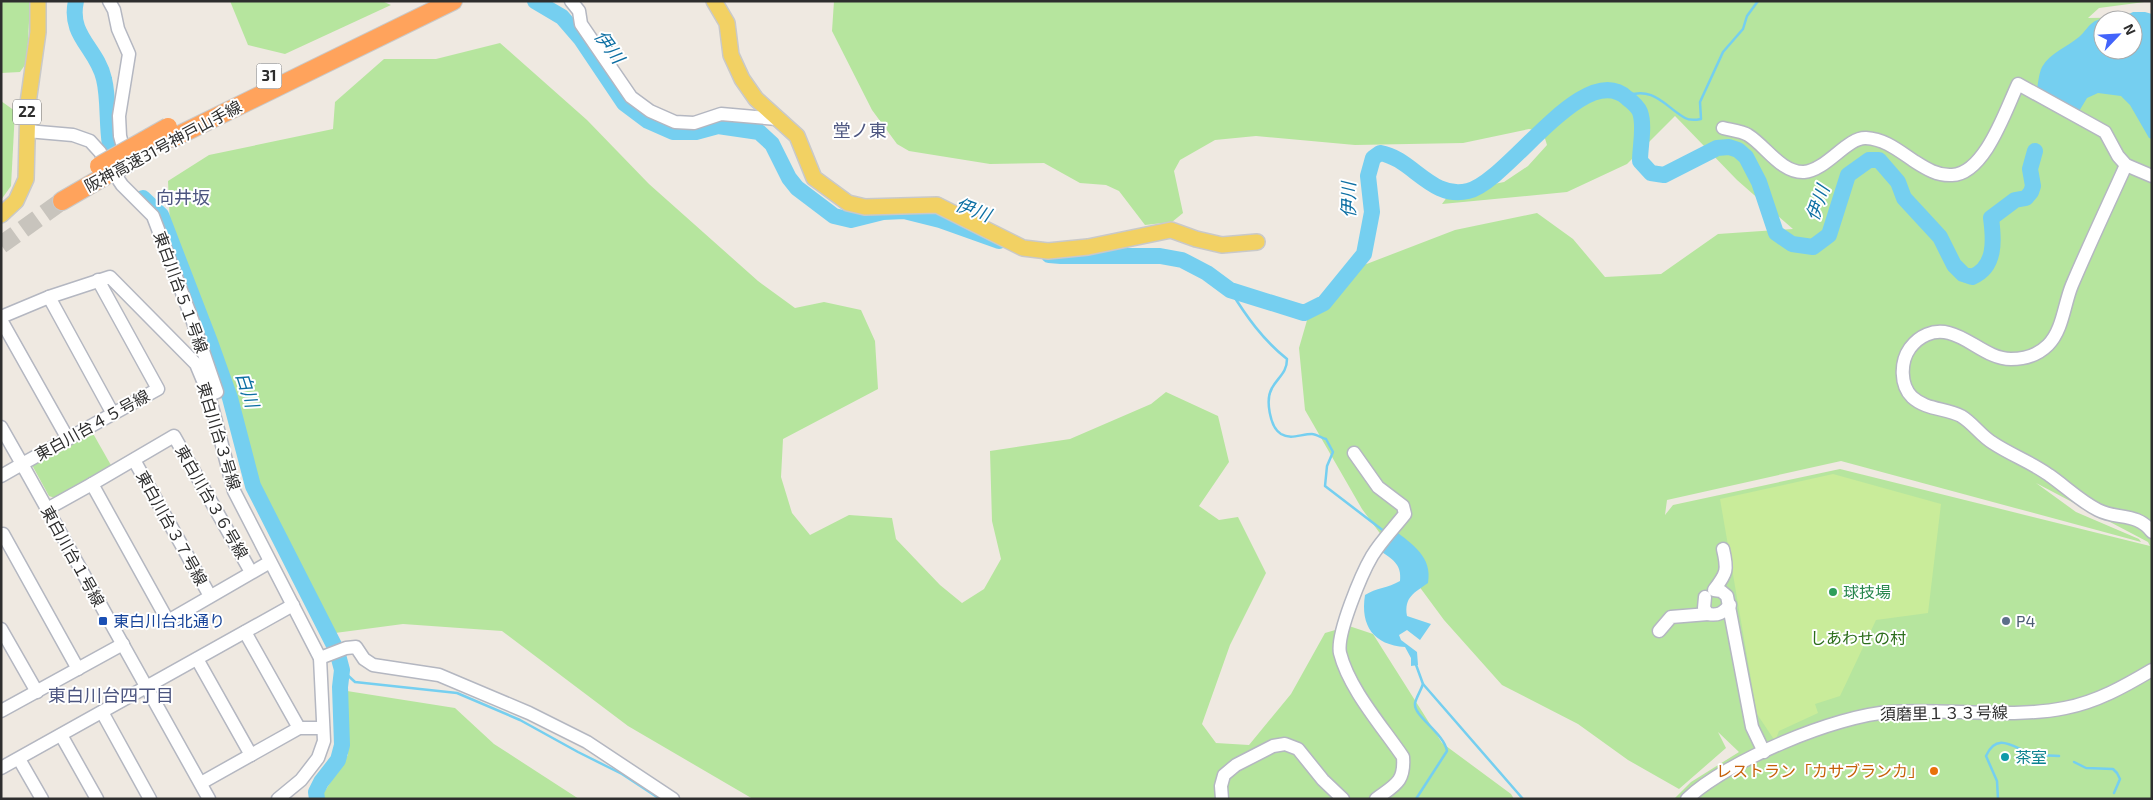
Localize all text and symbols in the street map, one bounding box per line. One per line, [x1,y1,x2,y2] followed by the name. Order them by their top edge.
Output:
[2093,10,2143,60] north arrow
[2120,21,2140,37] text: N
[590,25,630,69] water label: 伊川
[256,64,282,88] road number: 31
[81,96,245,195] street label: 阪神高速31号神戸山手線
[13,100,41,124] road number: 22
[833,119,887,141] district label: 堂ノ東
[1337,180,1359,218] water label: 伊川
[1801,180,1834,223] water label: 伊川
[156,186,210,208] district label: 向井坂
[953,193,996,226] water label: 伊川
[151,228,212,355] street label: 東白川台５１号線
[232,369,265,412] water label: 白川
[194,380,245,492] street label: 東白川台３号線
[31,385,152,464] street label: 東白川台４５号線
[172,442,253,562] street label: 東白川台３６号線
[133,467,212,588] street label: 東白川台３７号線
[38,502,109,609] street label: 東白川台１号線
[1843,582,1891,601] place label: 球技場
[1827,586,1839,598] marker: 球技場
[113,611,225,630] place label: 東白川台北通り
[2016,611,2035,630] place label: P4
[97,615,109,627] marker: 東白川台北通り
[2000,615,2012,627] marker: P4
[1810,628,1906,647] park label: しあわせの村
[48,684,174,706] district label: 東白川台四丁目
[1880,702,2008,723] street label: 須磨里１３３号線
[2015,747,2047,766] place label: 茶室
[1999,751,2011,763] marker: 茶室
[1716,761,1924,780] place label: レストラン「カサブランカ」
[1928,765,1940,777] marker: レストラン「カサブランカ」

